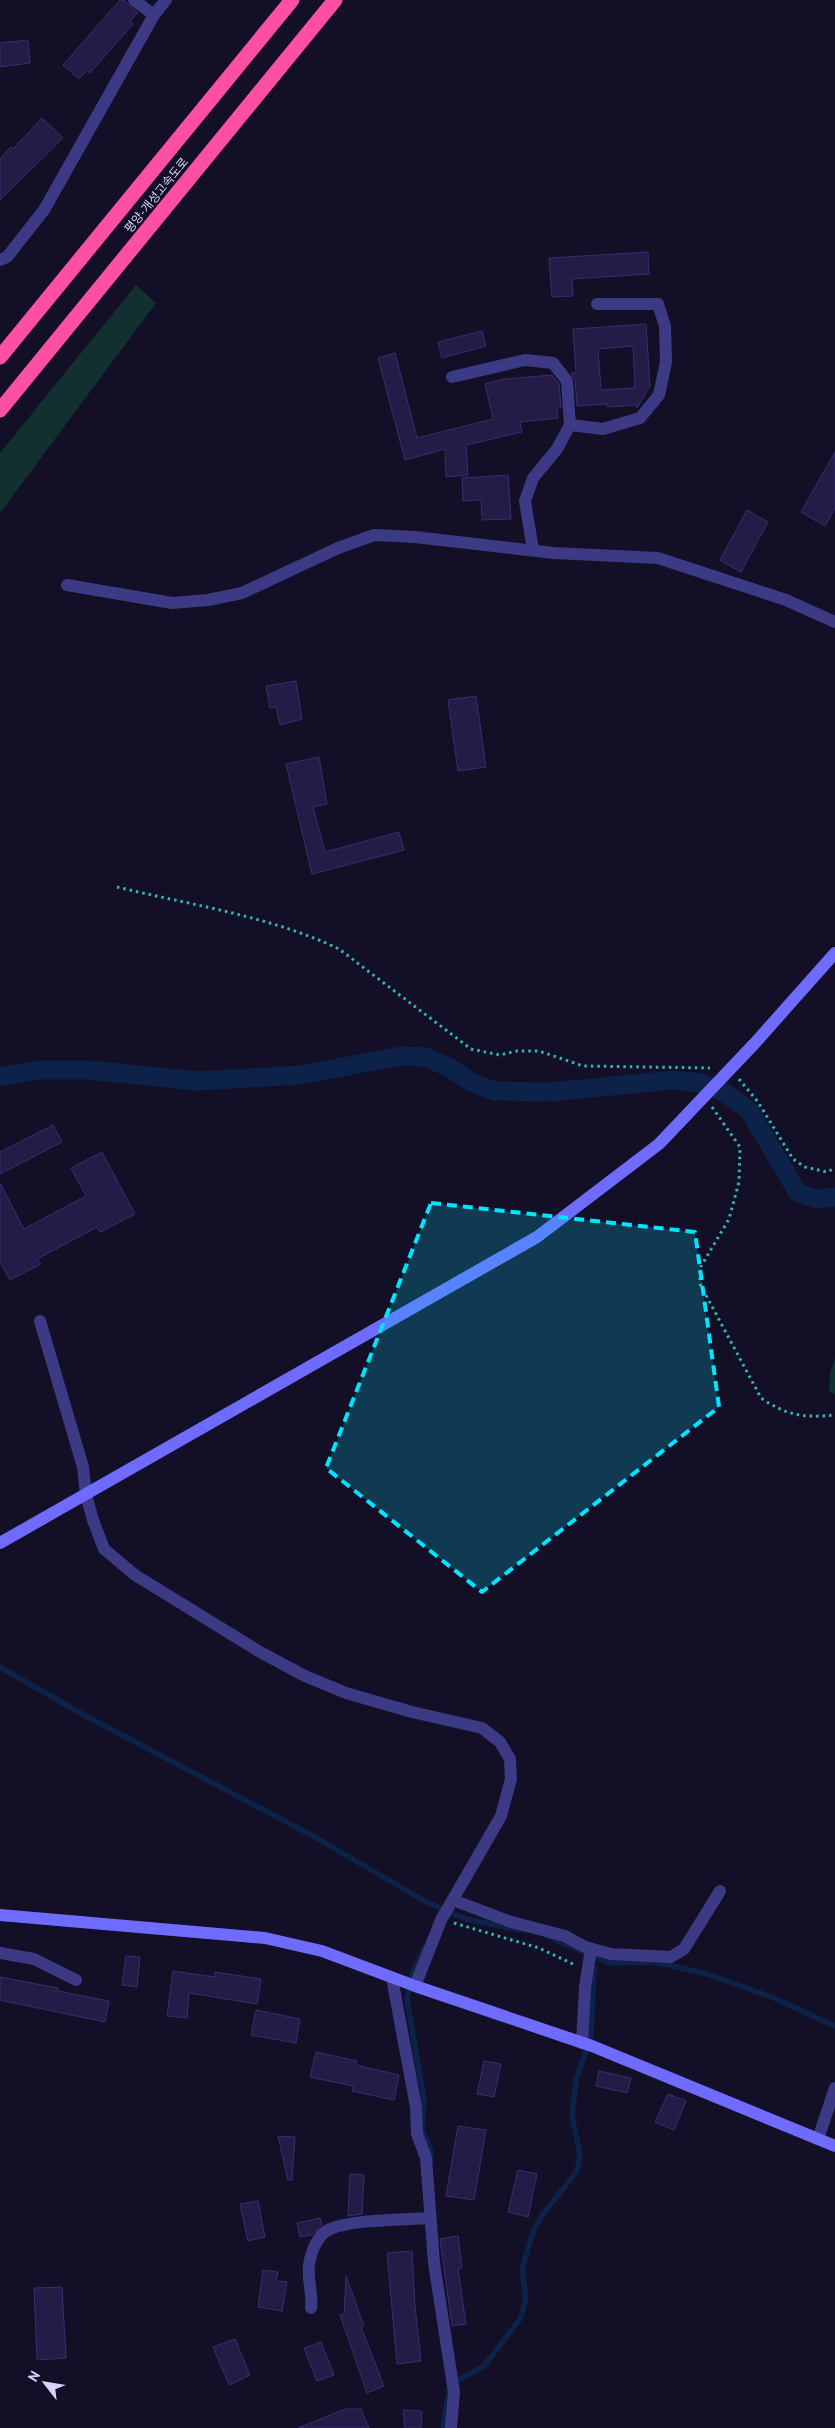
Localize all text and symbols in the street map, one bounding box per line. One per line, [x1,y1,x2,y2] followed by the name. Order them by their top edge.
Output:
[121,154,191,236] street label: 평양-개성고속도로
[20,2358,70,2408] north arrow
[24,2368,44,2385] text: N

